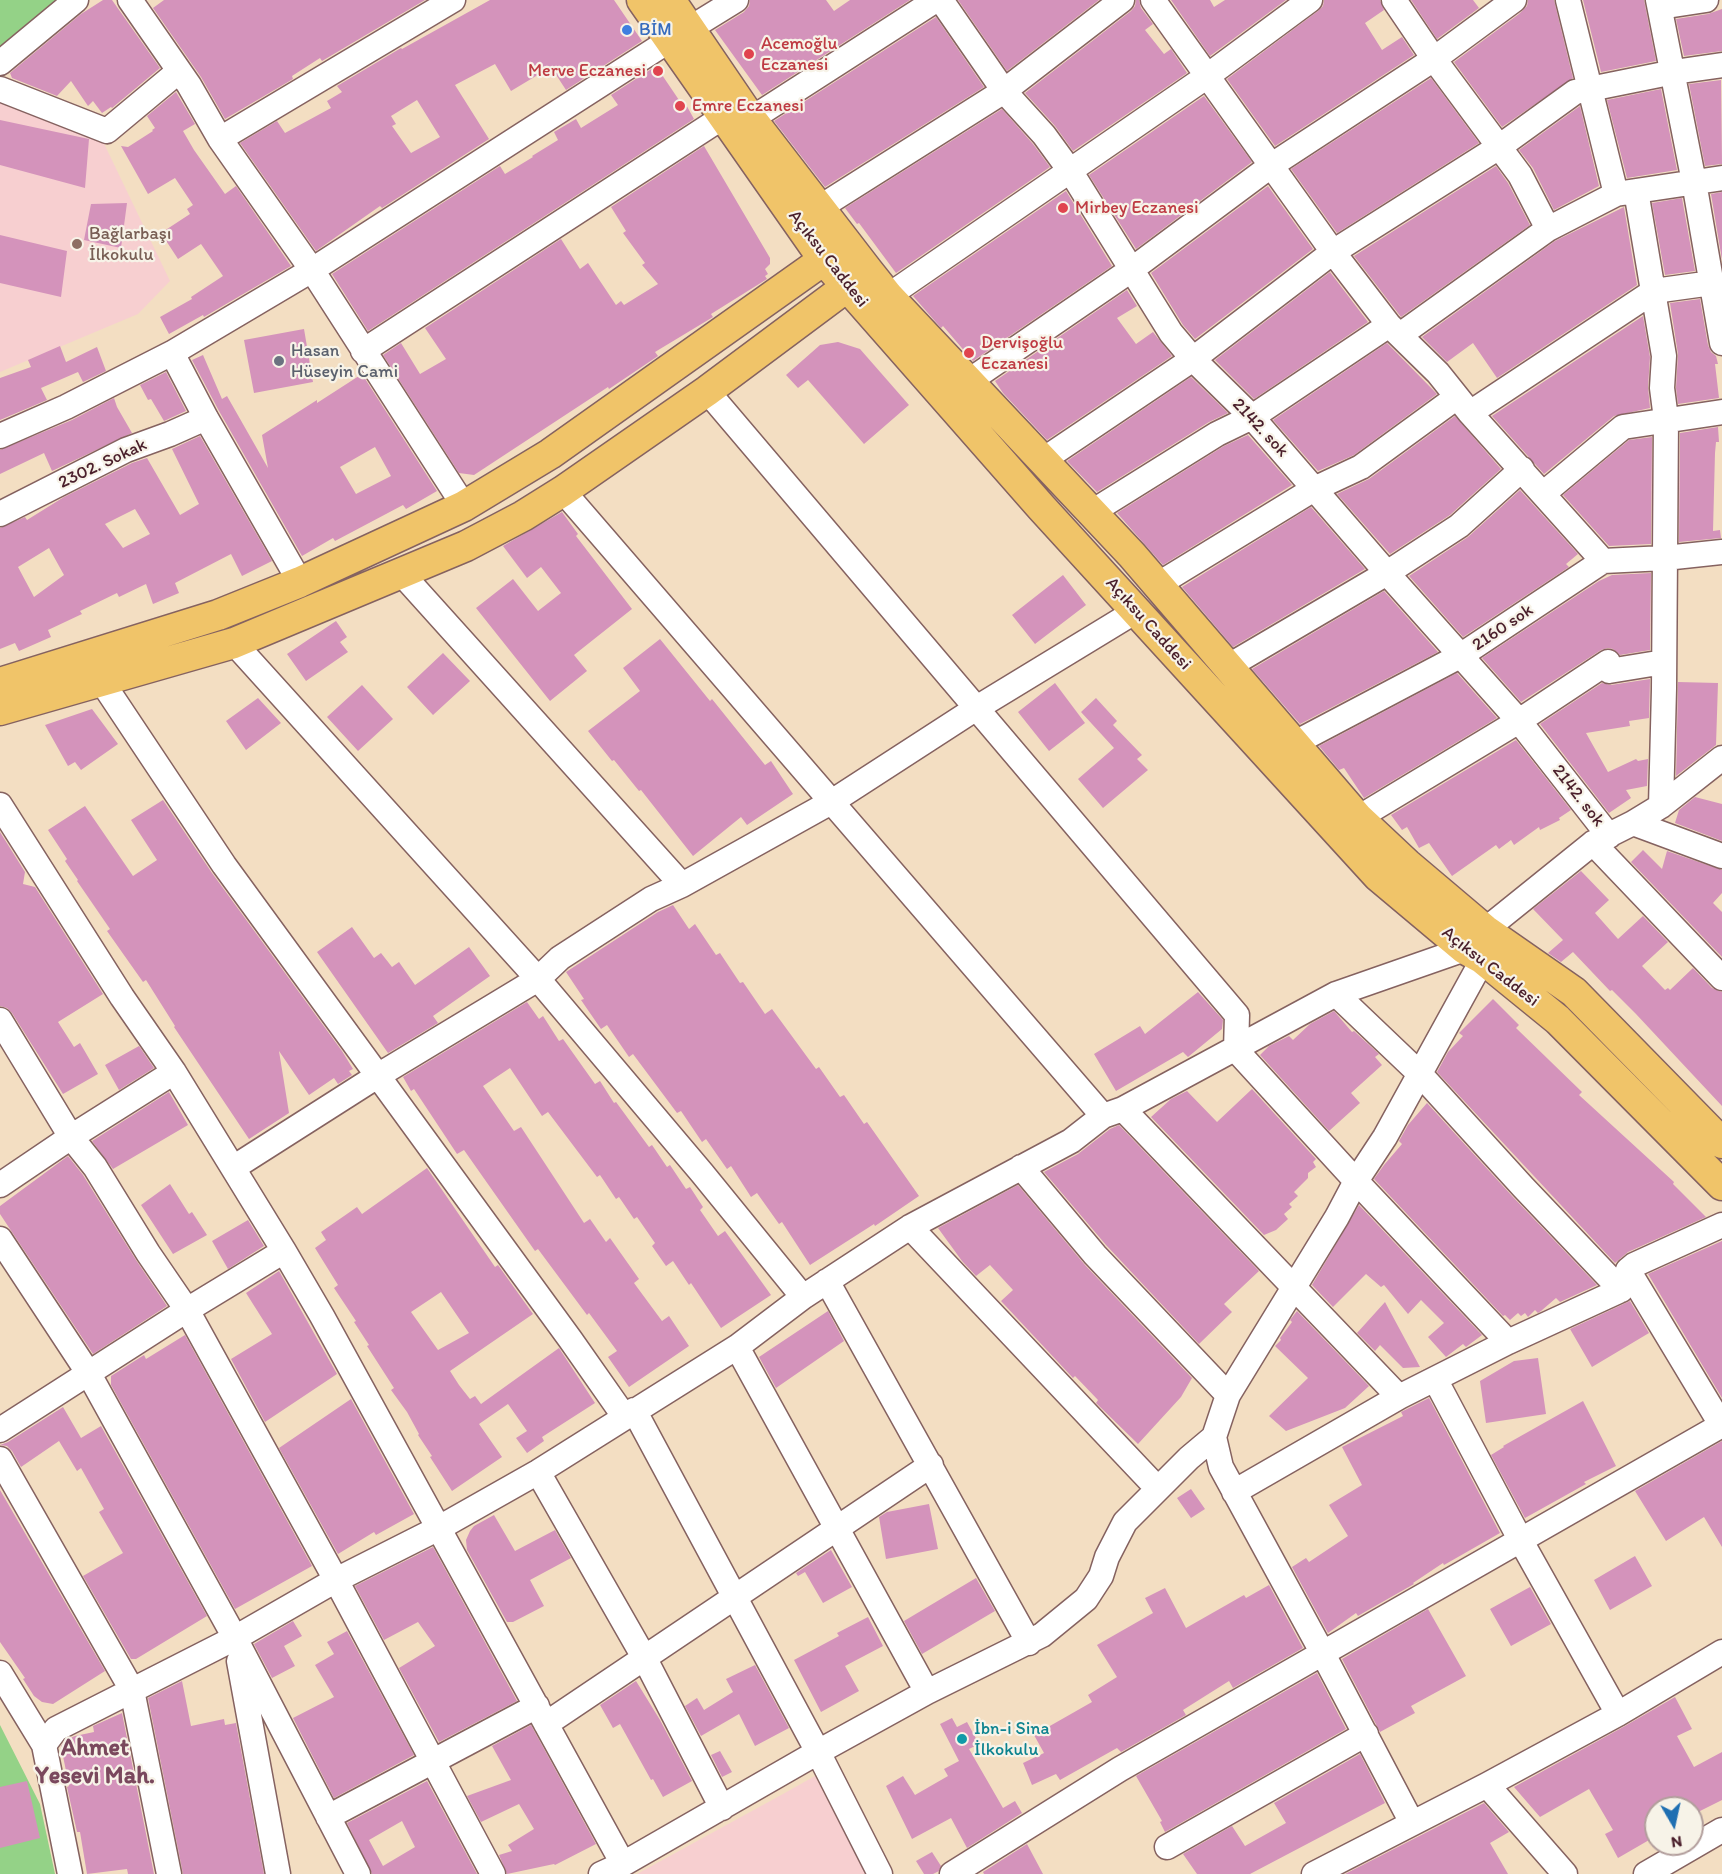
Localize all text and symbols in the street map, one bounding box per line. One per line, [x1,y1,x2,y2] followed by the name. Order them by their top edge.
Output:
[639,19,672,41] place label: BİM
[620,23,634,37] marker: BİM
[761,33,838,76] place label: Acemoğlu Eczanesi
[742,47,756,61] marker: Acemoğlu Eczanesi
[528,60,646,82] place label: Merve Eczanesi
[651,64,665,78] marker: Merve Eczanesi
[692,95,804,117] place label: Emre Eczanesi
[673,99,687,113] marker: Emre Eczanesi
[1075,197,1199,219] place label: Mirbey Eczanesi
[1056,201,1070,215] marker: Mirbey Eczanesi
[783,206,873,312] street label: Açıksu Caddesi
[89,223,171,266] place label: Bağlarbaşı İlkokulu
[70,237,84,251] marker: Bağlarbaşı İlkokulu
[981,332,1063,374] place label: Dervişoğlu Eczanesi
[291,340,398,382] place label: Hasan Hüseyin Cami
[962,346,976,360] marker: Dervişoğlu Eczanesi
[272,354,286,368] marker: Hasan Hüseyin Cami
[1227,394,1293,462] street label: 2142. sok
[55,434,151,494] street label: 2302. Sokak
[1101,573,1195,675] street label: Açıksu Caddesi
[1468,600,1538,656] street label: 2160 sok
[1547,761,1609,831] street label: 2142. sok
[1437,922,1543,1012] street label: Açıksu Caddesi
[974,1718,1049,1760] place label: İbn-i Sina İlkokulu
[955,1732,969,1746] marker: İbn-i Sina İlkokulu
[35,1735,155,1791] district label: Ahmet Yesevi Mah.
[1644,1796,1704,1856] north arrow
[1670,1832,1683,1853] text: N

